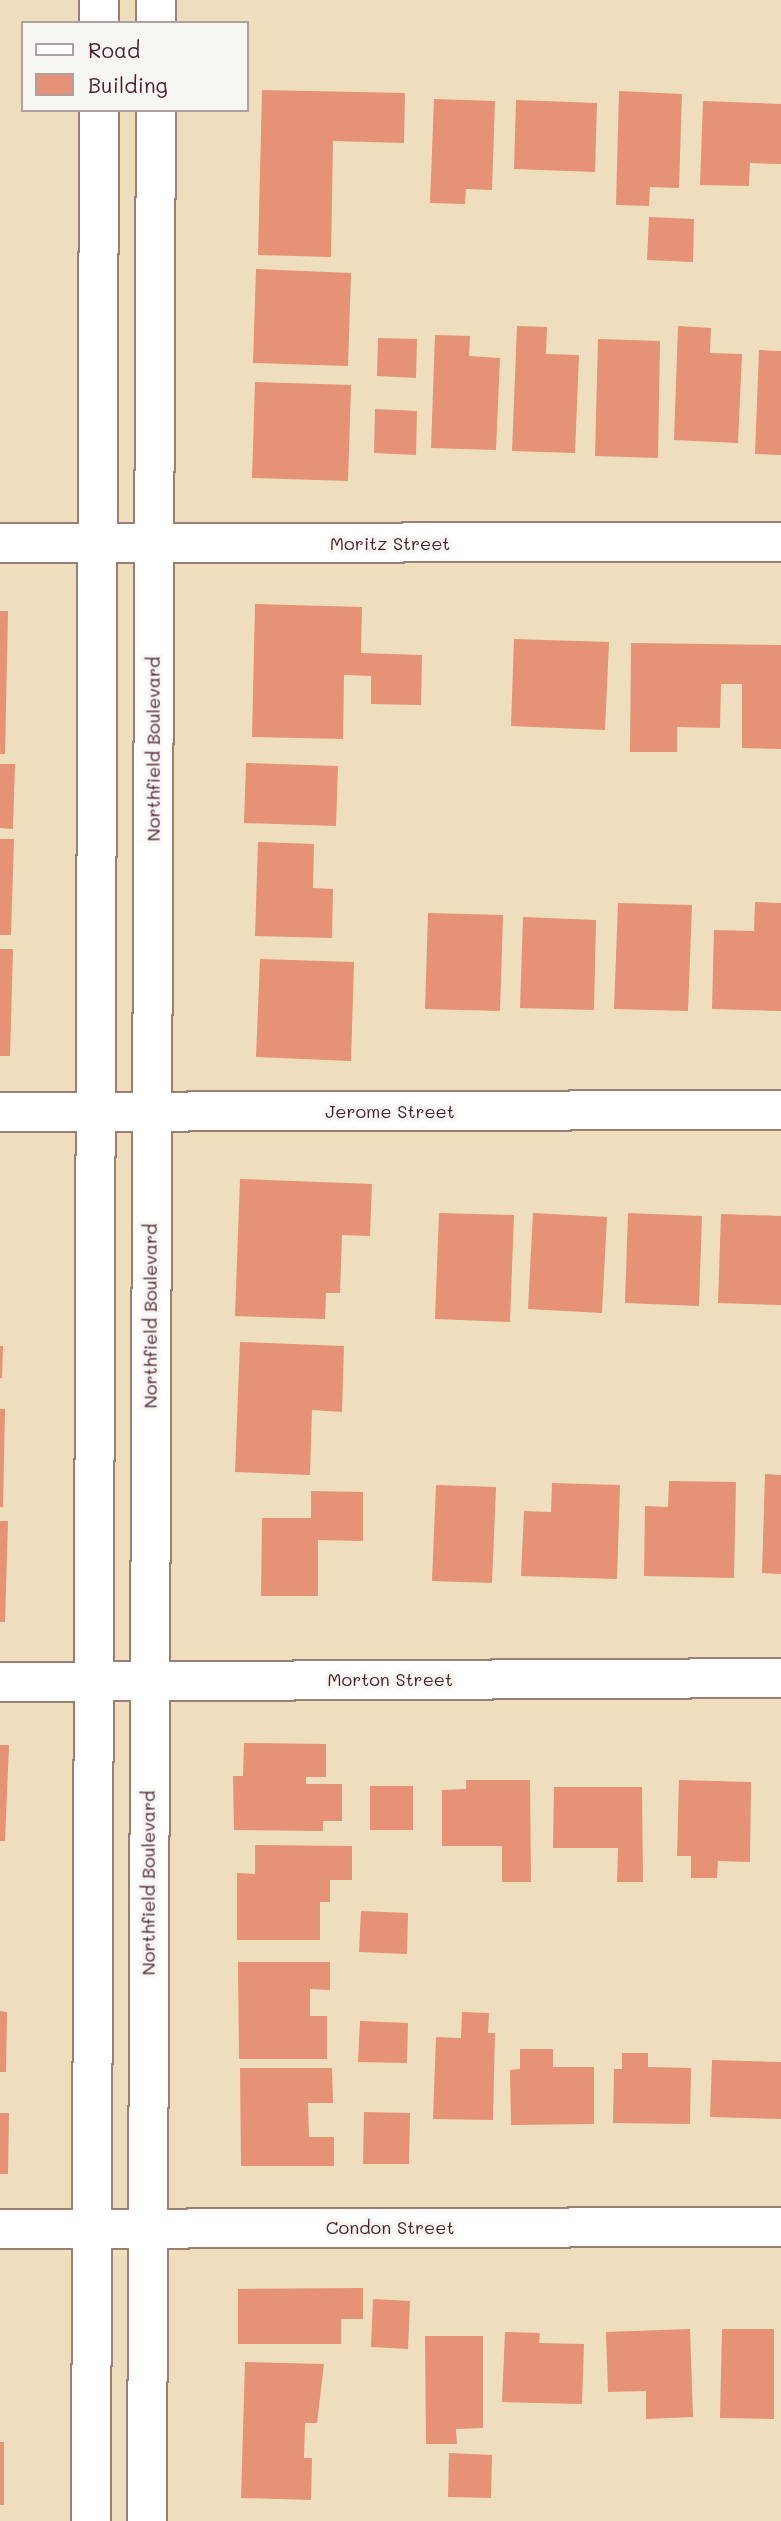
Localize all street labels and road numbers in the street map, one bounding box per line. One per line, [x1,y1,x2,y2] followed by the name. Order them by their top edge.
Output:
[330,532,450,554] street label: Moritz Street
[142,657,164,841] street label: Northfield Boulevard
[325,1100,455,1122] street label: Jerome Street
[139,1224,161,1408] street label: Northfield Boulevard
[327,1668,453,1690] street label: Morton Street
[137,1791,159,1975] street label: Northfield Boulevard
[326,2216,454,2238] street label: Condon Street

